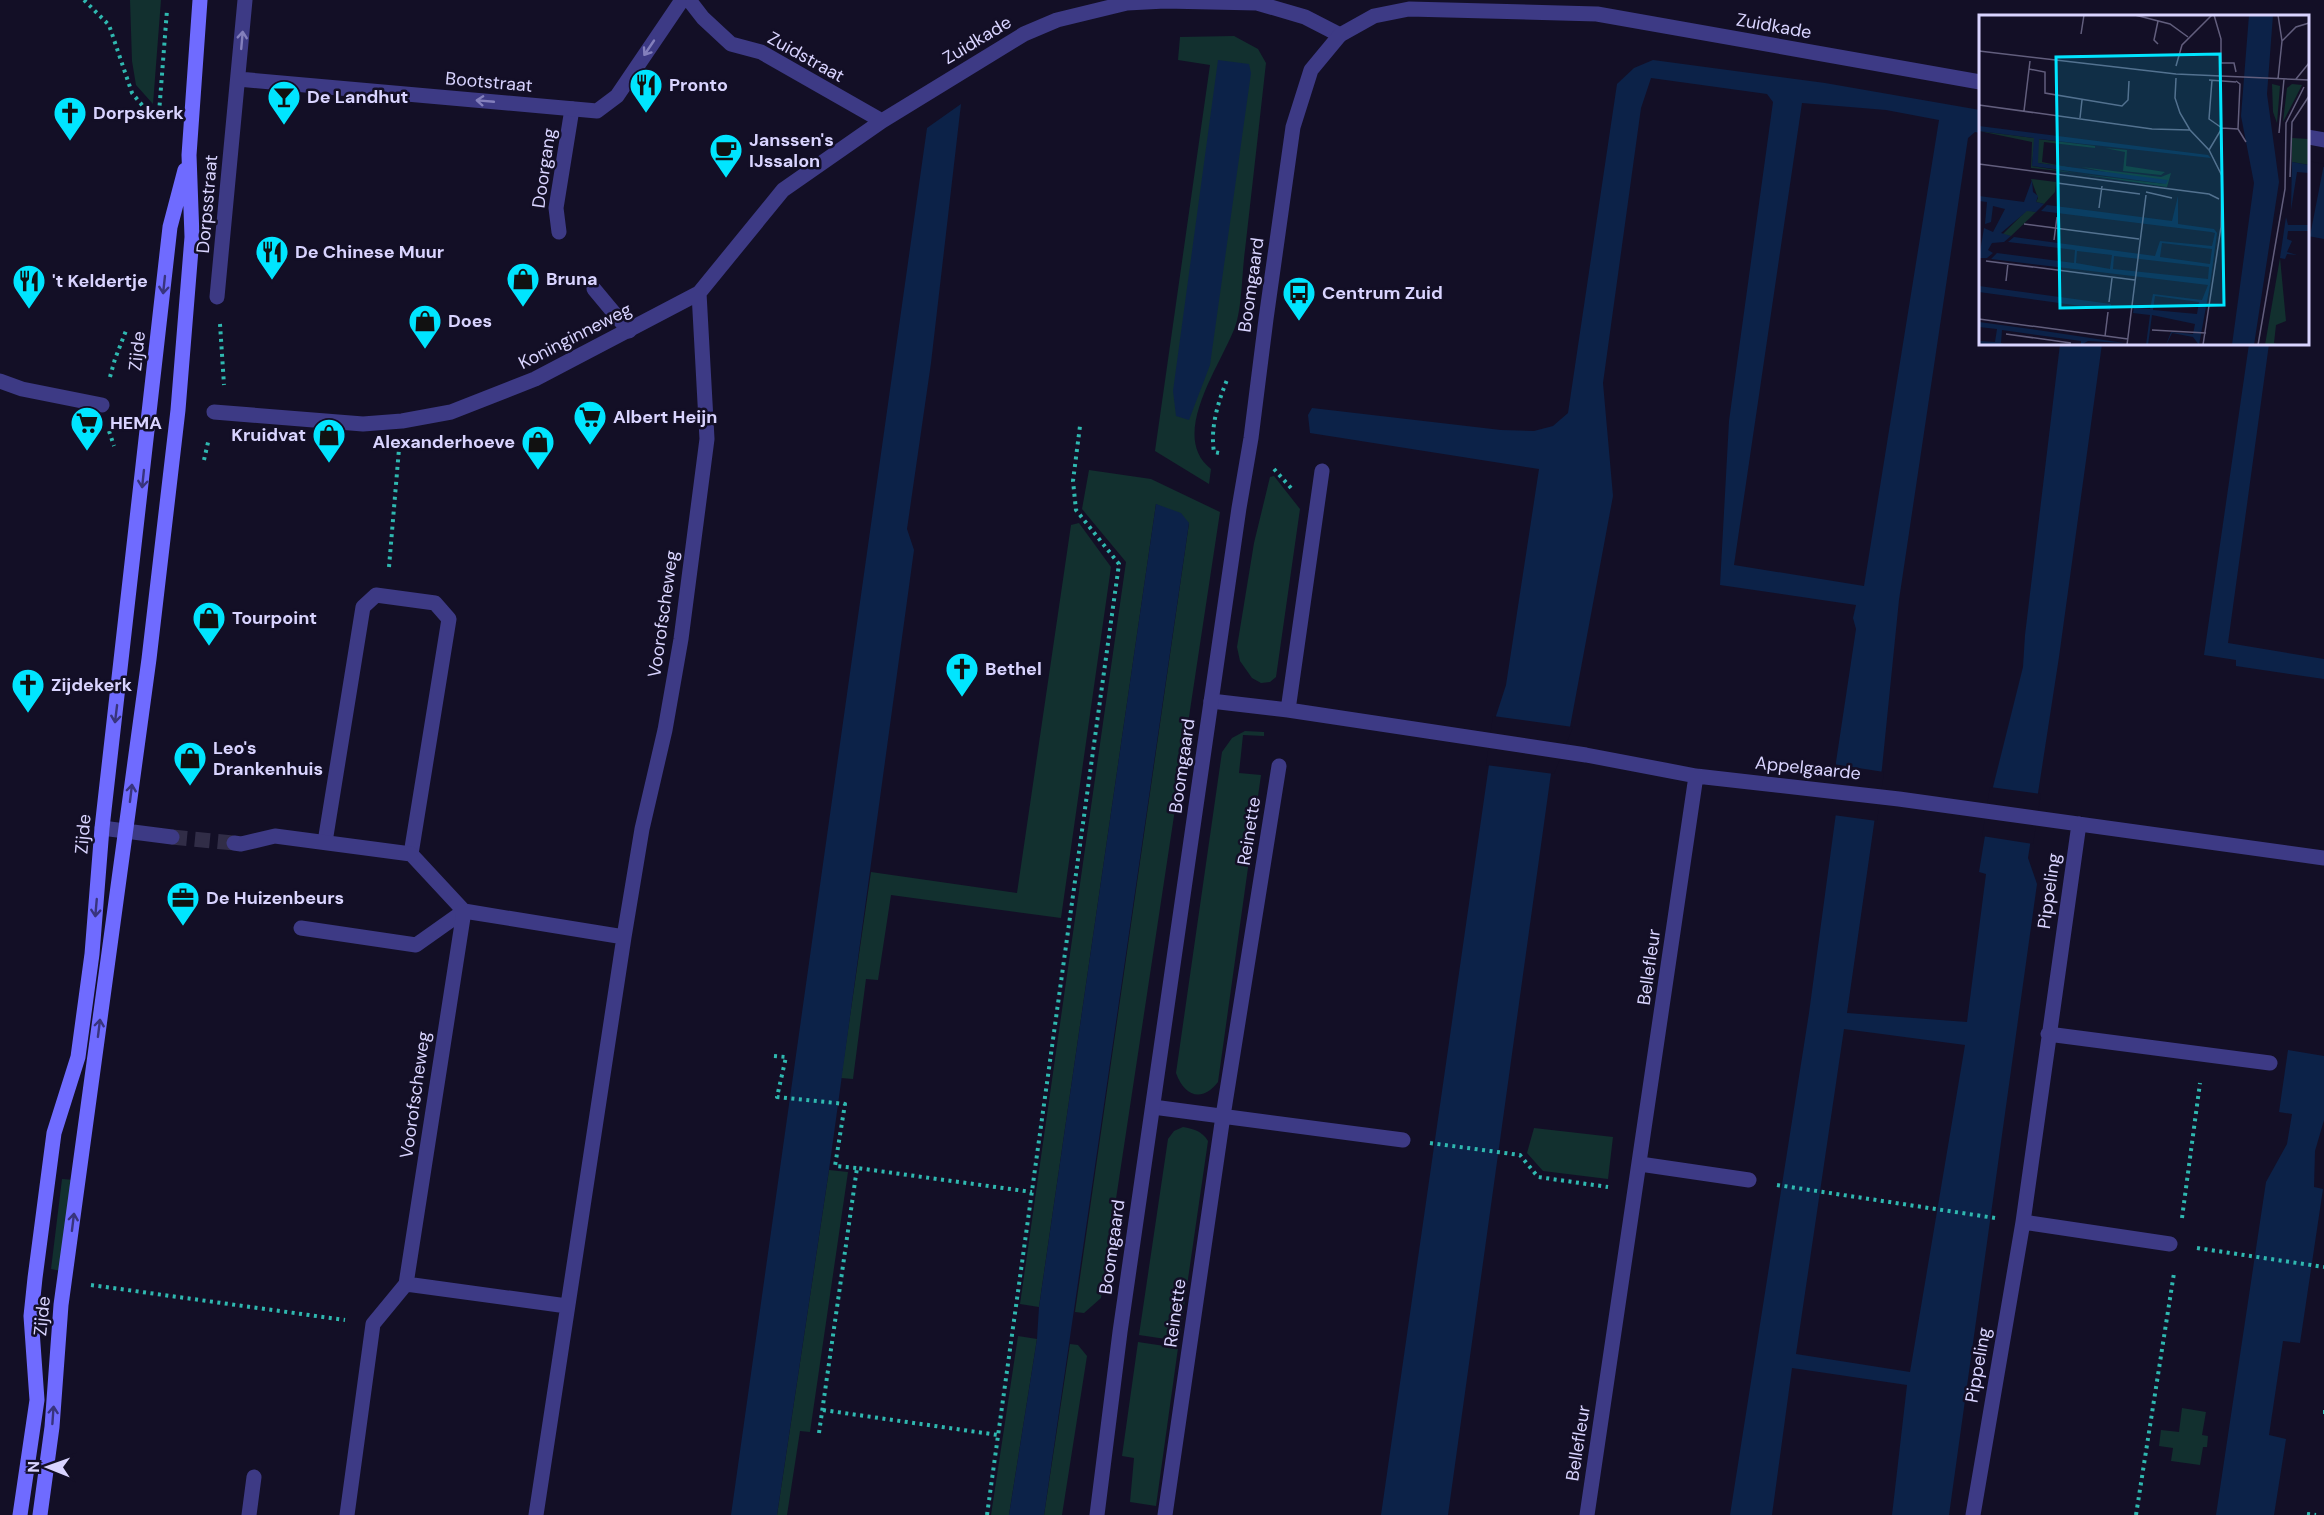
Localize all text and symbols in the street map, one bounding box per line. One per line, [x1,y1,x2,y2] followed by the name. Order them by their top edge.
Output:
[1735,8,1813,44] street label: Zuidkade
[938,10,1016,70] street label: Zuidkade
[1979,15,2309,345] inset map
[763,26,849,88] street label: Zuidstraat
[237,30,248,50] one-way arrow
[643,40,655,56] one-way arrow
[444,66,534,98] street label: Bootstraat
[628,67,664,114] restaurant icon: Pronto
[669,73,728,97] place label: Pronto
[266,79,302,126] bar icon: De Landhut
[307,85,408,109] place label: De Landhut
[52,95,88,142] church icon: Dorpskerk
[475,95,495,106] one-way arrow
[93,101,184,125] place label: Dorpskerk
[527,127,561,209] street label: Doorgang
[749,128,834,173] place label: Janssen's IJssalon
[708,132,744,179] cafe icon: Janssen's IJssalon
[191,154,223,254] street label: Dorpsstraat
[254,234,290,281] restaurant icon: De Chinese Muur
[1232,236,1270,334] street label: Boomgaard
[295,240,444,264] place label: De Chinese Muur
[505,261,541,308] shop icon: Bruna
[11,263,47,310] restaurant icon: 't Keldertje
[546,267,598,291] place label: Bruna
[52,269,148,293] place label: 't Keldertje
[158,275,169,295] one-way arrow
[1281,275,1317,322] bus stop icon: Centrum Zuid
[1322,281,1443,305] place label: Centrum Zuid
[514,297,636,375] street label: Koninginneweg
[407,303,443,350] shop icon: Does
[448,309,492,333] place label: Does
[123,330,151,372] street label: Zijde
[572,399,608,446] supermarket icon: Albert Heijn
[69,405,105,452] supermarket icon: HEMA
[613,405,717,429] place label: Albert Heijn
[110,411,162,435] place label: HEMA
[311,417,347,464] shop icon: Kruidvat
[231,423,306,447] place label: Kruidvat
[520,424,556,471] shop icon: Alexanderhoeve
[372,430,515,454] place label: Alexanderhoeve
[137,469,148,488] one-way arrow
[642,549,684,679] street label: Voorofscheweg
[191,600,227,647] shop icon: Tourpoint
[232,606,317,630] place label: Tourpoint
[944,651,980,698] church icon: Bethel
[985,657,1042,681] place label: Bethel
[10,667,46,714] church icon: Zijdekerk
[51,673,133,697] place label: Zijdekerk
[110,704,121,724] one-way arrow
[1163,717,1201,815] street label: Boomgaard
[213,736,323,781] place label: Leo's Drankenhuis
[172,740,208,787] shop icon: Leo's Drankenhuis
[1754,751,1862,785] street label: Appelgaarde
[126,784,137,804] one-way arrow
[1232,795,1266,867] street label: Reinette
[69,813,97,855] street label: Zijde
[2032,852,2066,930] street label: Pippeling
[165,880,201,927] office icon: De Huizenbeurs
[206,886,344,910] place label: De Huizenbeurs
[90,898,101,918] one-way arrow
[1632,927,1666,1007] street label: Bellefleur
[93,1019,104,1039] one-way arrow
[394,1030,436,1160] street label: Voorofscheweg
[1093,1198,1131,1296] street label: Boomgaard
[68,1212,79,1232] one-way arrow
[1158,1277,1192,1349] street label: Reinette
[28,1295,56,1337] street label: Zijde
[1960,1325,1996,1405] street label: Pippeling
[1560,1403,1596,1483] street label: Bellefleur
[48,1406,59,1426] one-way arrow
[18,1437,78,1497] north arrow
[23,1461,44,1473] text: N

